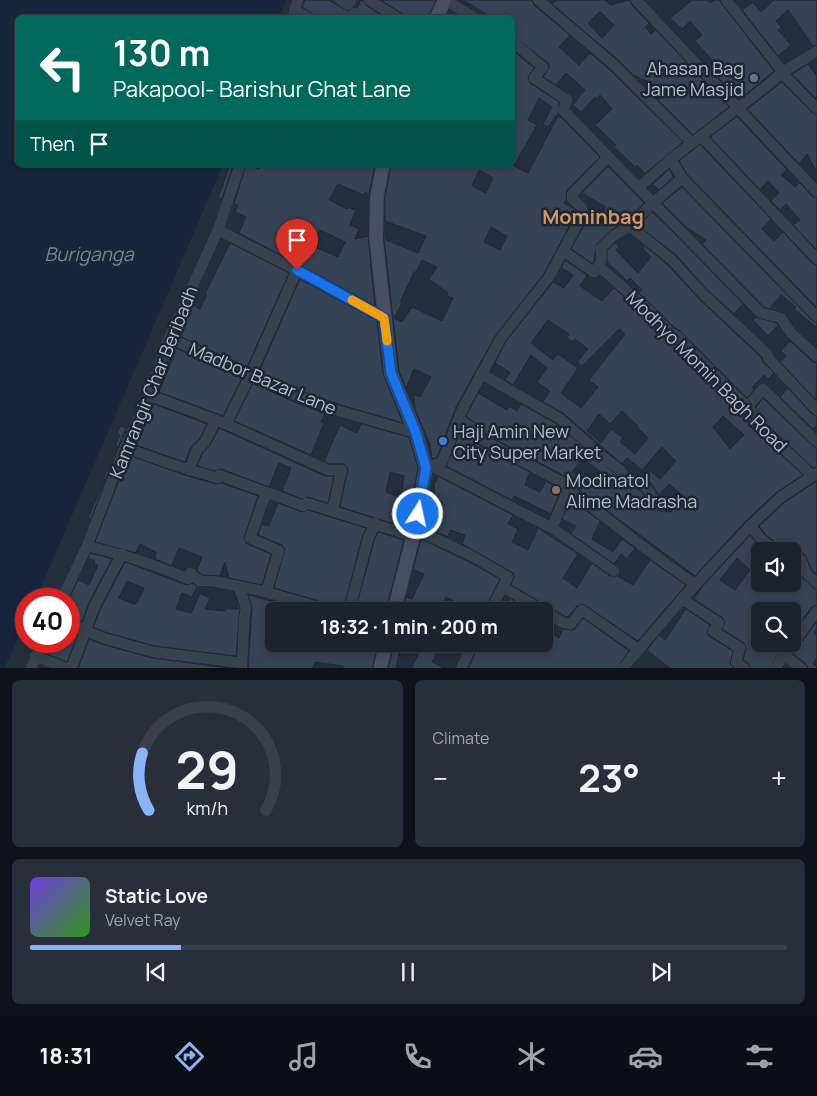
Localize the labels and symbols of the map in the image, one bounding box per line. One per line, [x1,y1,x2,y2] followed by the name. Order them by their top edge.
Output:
[642,56,744,101] place label: Ahasan Bag Jame Masjid
[748,72,760,84] marker: Ahasan Bag Jame Masjid
[542,203,644,230] district label: Mominbag
[276,219,318,270] pin
[44,241,135,267] water label: Buriganga
[103,282,203,482] street label: Kamrangir Char Beribadh
[621,285,793,457] street label: Modhyo Momin Bagh Road
[186,336,340,420] street label: Madbor Bazar Lane
[453,419,601,464] place label: Haji Amin New City Super Market
[437,435,449,447] marker: Haji Amin New City Super Market
[566,468,697,513] place label: Modinatol Alime Madrasha
[550,484,562,496] marker: Modinatol Alime Madrasha
[391,487,443,539] position arrow
[15,588,80,653] speed limit sign: 40

